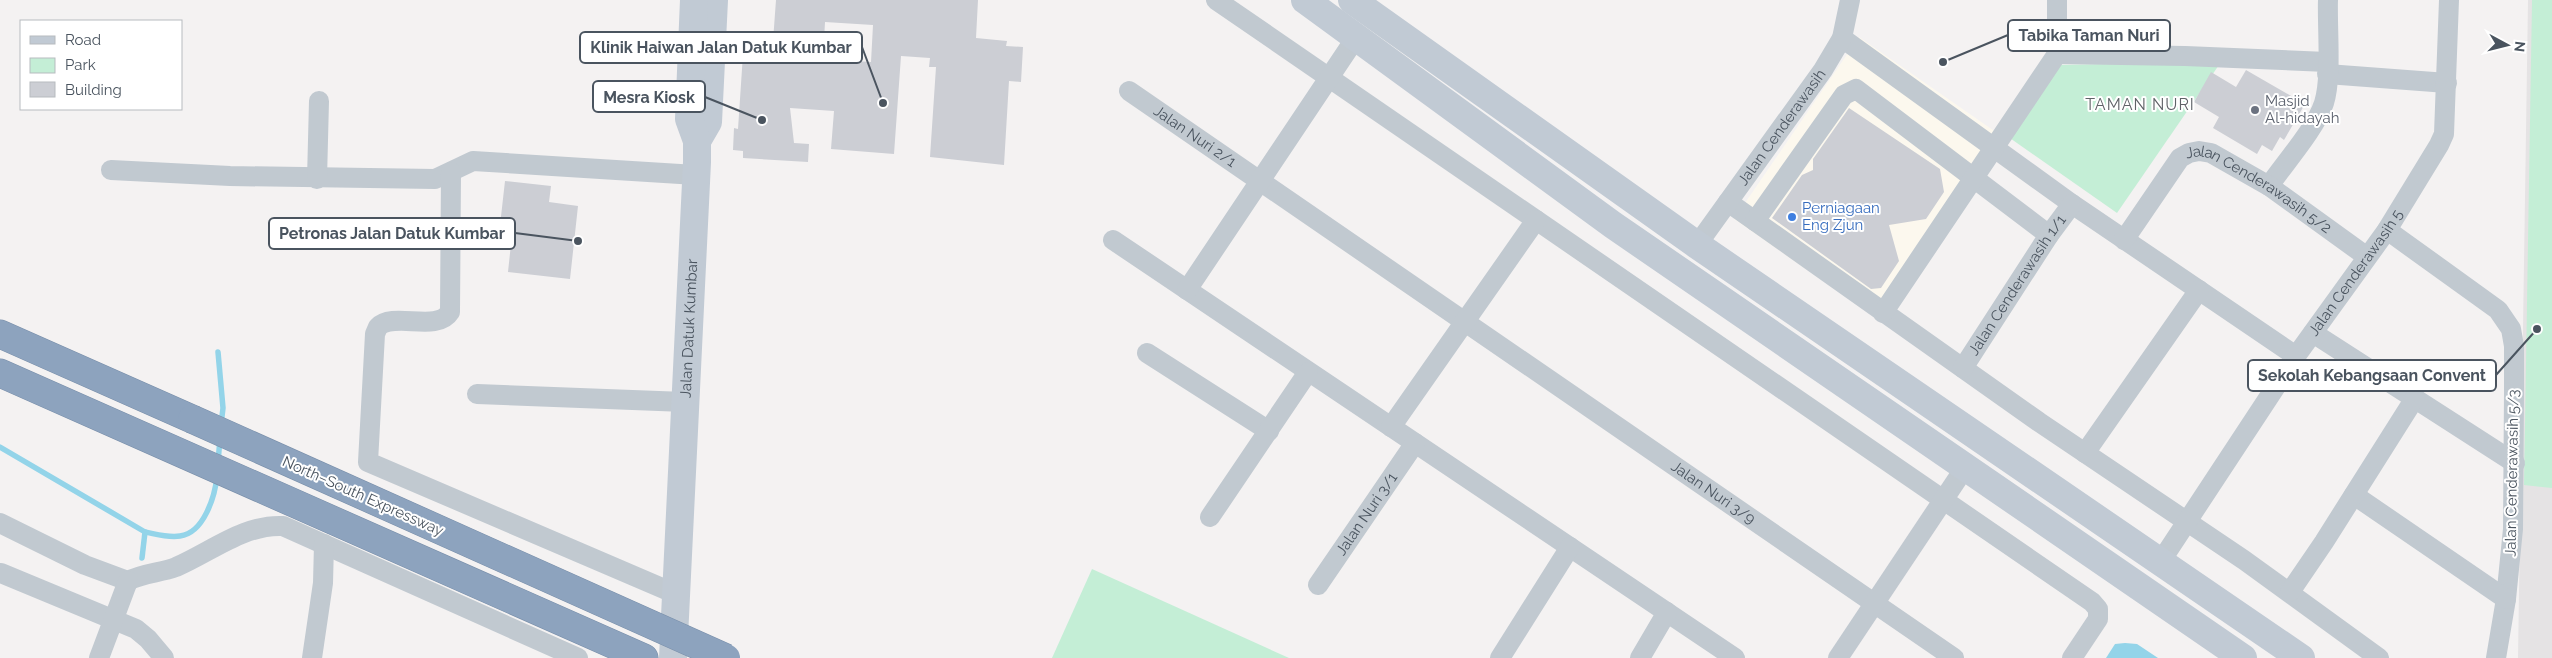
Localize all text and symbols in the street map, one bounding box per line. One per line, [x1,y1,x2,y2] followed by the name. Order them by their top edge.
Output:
[20,20,182,110] legend
[2008,20,2170,51] callout: Tabika Taman Nuri
[2482,20,2532,70] north arrow
[2018,26,2160,45] text: Tabika Taman Nuri
[65,31,101,49] text: Road
[580,32,862,63] callout: Klinik Haiwan Jalan Datuk Kumbar
[590,38,852,57] text: Klinik Haiwan Jalan Datuk Kumbar
[2511,40,2528,53] text: N
[65,56,96,74] text: Park
[1734,66,1830,189] street label: Jalan Cenderawasih
[65,81,122,99] text: Building
[593,81,705,112] callout: Mesra Kiosk
[603,88,695,107] text: Mesra Kiosk
[2265,92,2339,127] place label: Masjid Al-hidayah
[2085,95,2195,114] district label: TAMAN NURI
[1150,102,1240,171] street label: Jalan Nuri 2/1
[2249,104,2261,116] marker: Masjid Al-hidayah
[2184,142,2335,237] street label: Jalan Cenderawasih 5/2
[1802,199,1880,234] place label: Perniagaan Eng Zjun
[2305,206,2406,339] street label: Jalan Cenderawasih 5
[1786,211,1798,223] marker: Perniagaan Eng Zjun
[1965,211,2070,359] street label: Jalan Cenderawasih 1/1
[269,218,515,249] callout: Petronas Jalan Datuk Kumbar
[279,224,505,243] text: Petronas Jalan Datuk Kumbar
[677,258,701,398] street label: Jalan Datuk Kumbar
[2248,360,2496,391] callout: Sekolah Kebangsaan Convent
[2258,366,2486,385] text: Sekolah Kebangsaan Convent
[2502,389,2522,557] street label: Jalan Cenderawasih 5/3
[280,452,446,540] street label: North–South Expressway
[1668,457,1759,528] street label: Jalan Nuri 3/9
[1332,469,1401,559] street label: Jalan Nuri 3/1

